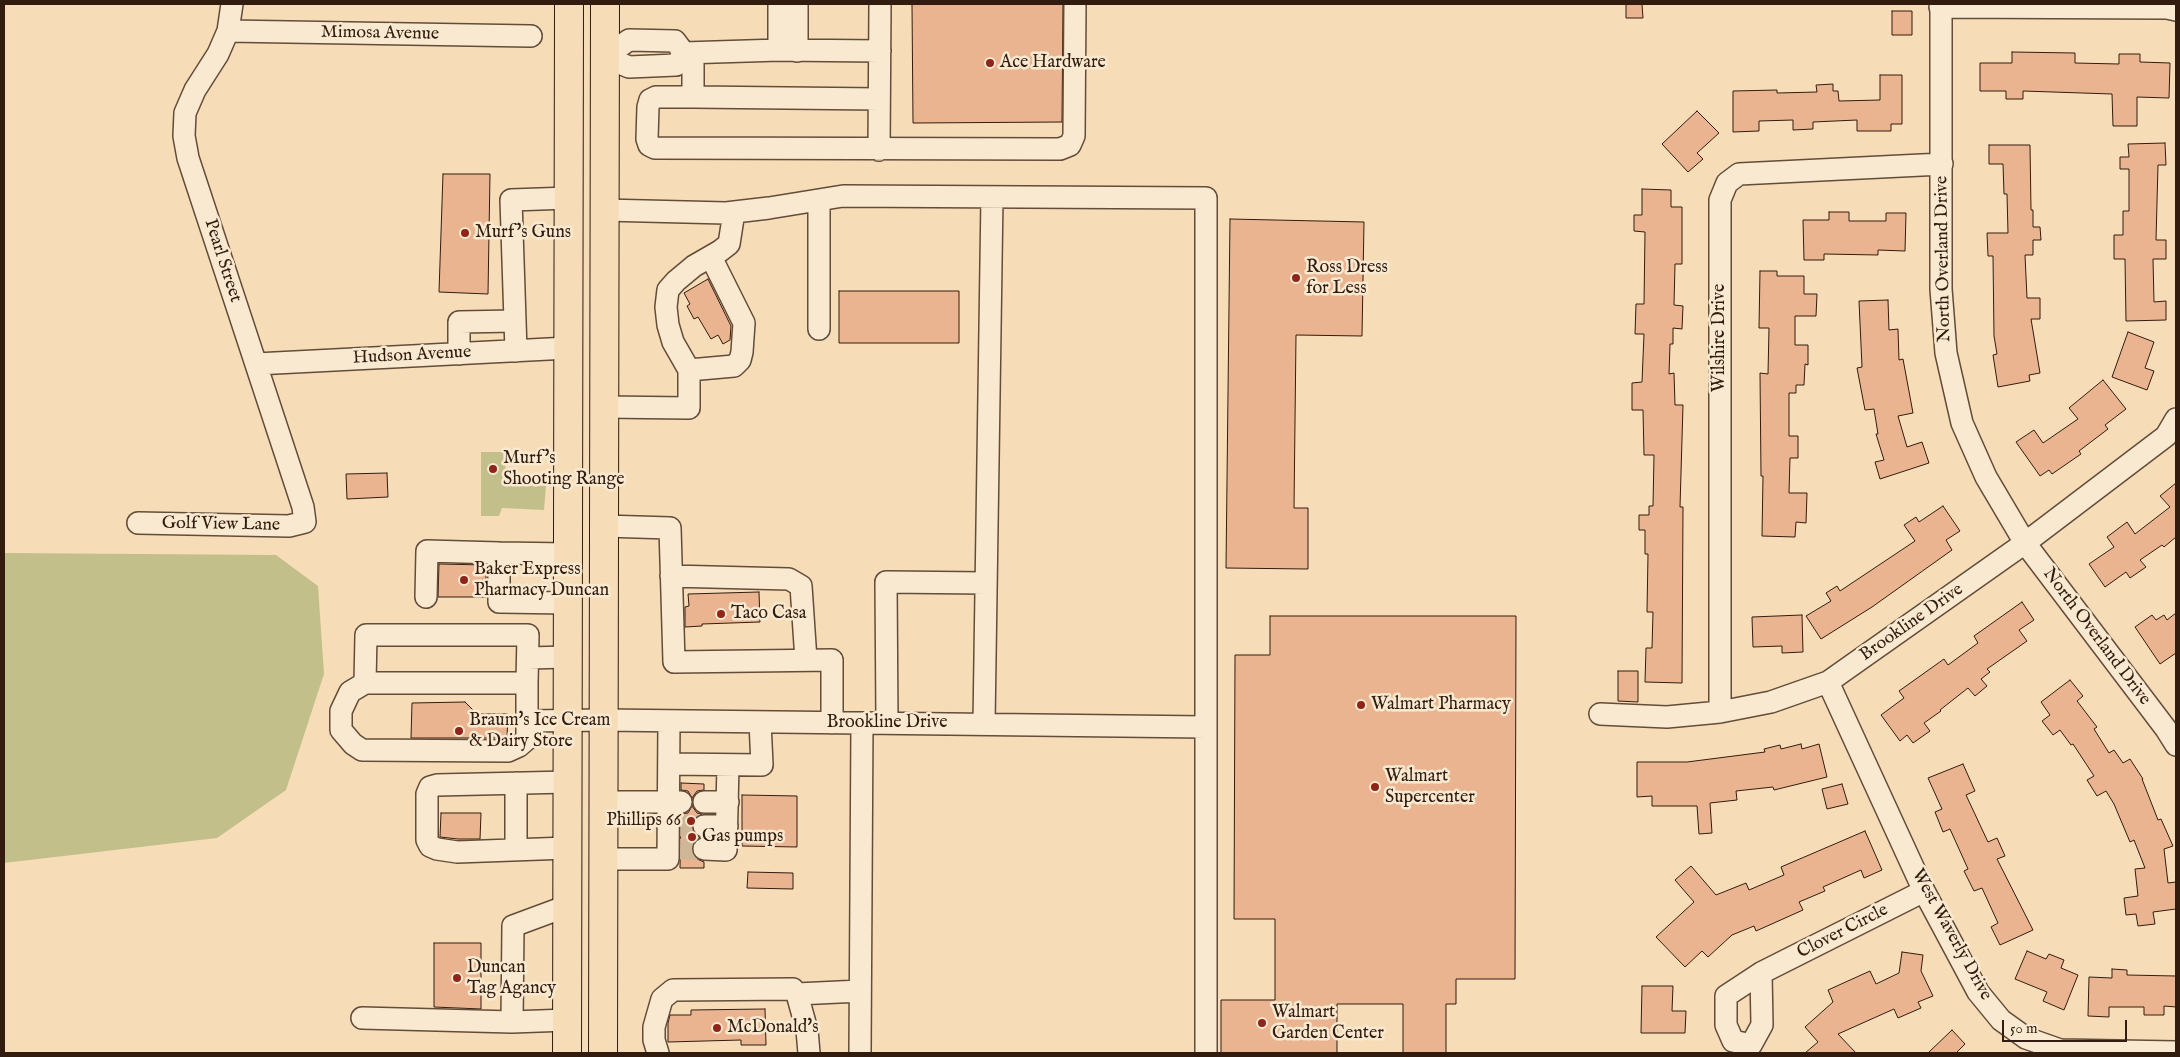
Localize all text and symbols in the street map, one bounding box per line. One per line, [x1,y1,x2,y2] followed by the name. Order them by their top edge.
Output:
[321,22,439,46] street label: Mimosa Avenue
[1000,52,1106,74] place label: Ace Hardware
[984,57,996,69] marker: Ace Hardware
[1932,176,1956,342] street label: North Overland Drive
[198,217,246,305] street label: Pearl Street
[475,222,571,244] place label: Murf's Guns
[459,227,471,239] marker: Murf's Guns
[1306,257,1388,300] place label: Ross Dress for Less
[1290,272,1302,284] marker: Ross Dress for Less
[1709,284,1731,392] street label: Wilshire Drive
[352,342,472,370] street label: Hudson Avenue
[503,448,624,490] place label: Murf's Shooting Range
[487,463,499,475] marker: Murf's Shooting Range
[162,513,280,537] street label: Golf View Lane
[474,559,609,602] place label: Baker Express Pharmacy Duncan
[2037,564,2155,710] street label: North Overland Drive
[458,574,470,586] marker: Baker Express Pharmacy Duncan
[1856,579,1968,667] street label: Brookline Drive
[731,603,807,625] place label: Taco Casa
[715,608,727,620] marker: Taco Casa
[1371,694,1511,716] place label: Walmart Pharmacy
[1355,699,1367,711] marker: Walmart Pharmacy
[469,710,611,752] place label: Braum's Ice Cream & Dairy Store
[827,712,947,734] street label: Brookline Drive
[453,725,465,737] marker: Braum's Ice Cream & Dairy Store
[1385,766,1475,809] place label: Walmart Supercenter
[1369,781,1381,793] marker: Walmart Supercenter
[606,810,681,832] place label: Phillips 66
[685,815,697,827] marker: Phillips 66
[702,826,783,848] place label: Gas pumps
[686,831,698,843] marker: Gas pumps
[1906,866,1996,1004] street label: West Waverly Drive
[1794,900,1892,964] street label: Clover Circle
[467,957,556,1000] place label: Duncan Tag Agancy
[451,972,463,984] marker: Duncan Tag Agancy
[1272,1002,1384,1044] place label: Walmart Garden Center
[2005,1010,2130,1042] scale bar
[727,1017,819,1039] place label: McDonald's
[1256,1017,1268,1029] marker: Walmart Garden Center
[2010,1019,2038,1038] text: 50 m
[711,1022,723,1034] marker: McDonald's

